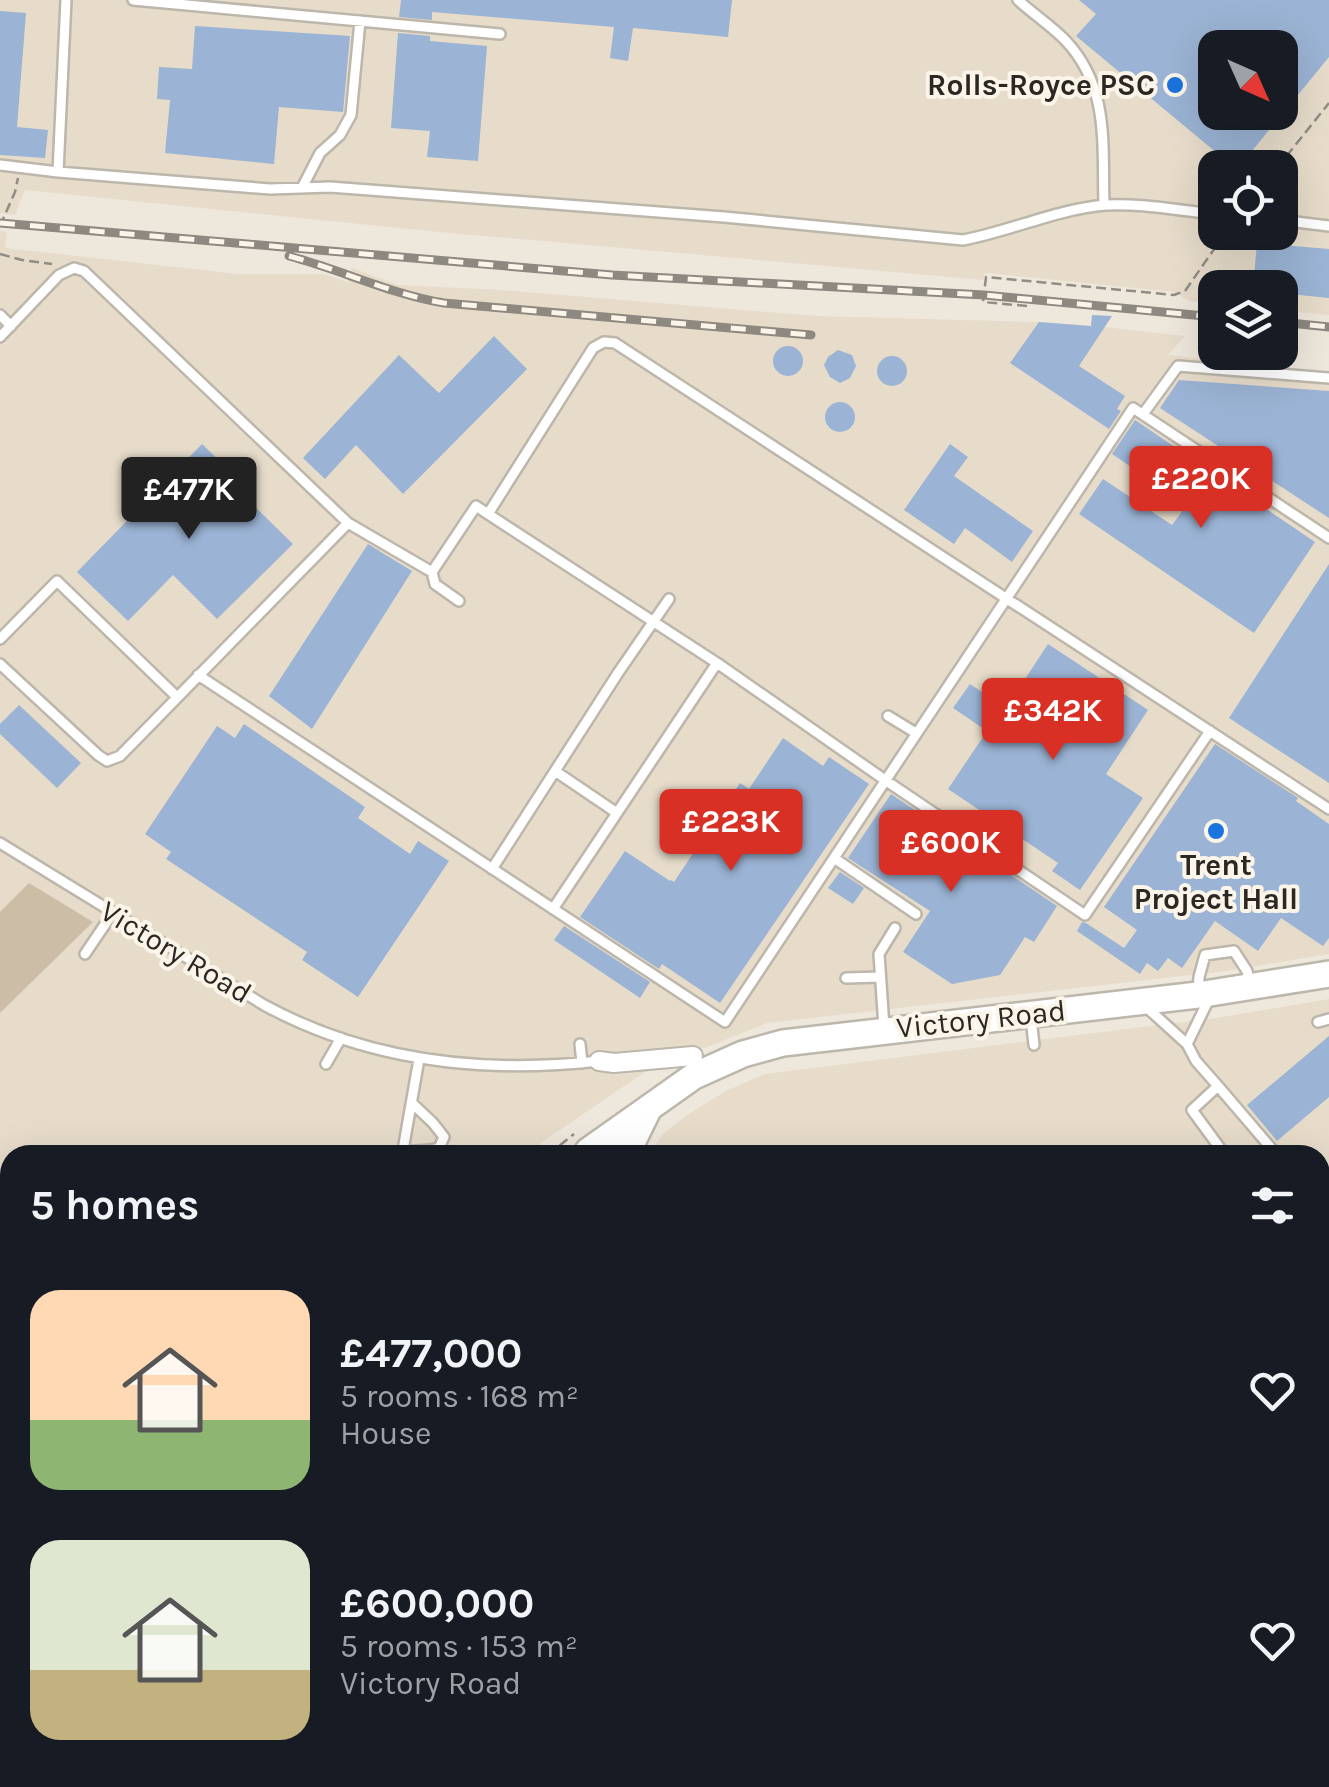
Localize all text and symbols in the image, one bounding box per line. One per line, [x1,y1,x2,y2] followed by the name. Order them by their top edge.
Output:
[1198,30,1298,130] north arrow
[1198,30,1298,370] map controls
[927,67,1155,103] place label: Rolls-Royce PSC
[1164,74,1186,96] marker: Rolls-Royce PSC
[1198,150,1298,250] button: locate
[1198,270,1298,370] button: layers
[1131,446,1271,531] pin: £220K
[119,457,259,542] pin: £477K
[1151,460,1251,497] text: £220K
[143,471,235,508] text: £477K
[983,678,1123,763] pin: £342K
[1004,692,1102,729] text: £342K
[661,789,801,874] pin: £223K
[682,803,780,840] text: £223K
[881,810,1021,895] pin: £600K
[1205,820,1227,842] marker: Trent Project Hall
[901,824,1001,861] text: £600K
[1134,847,1298,917] place label: Trent Project Hall
[94,893,258,1011] street label: Victory Road
[895,992,1067,1046] street label: Victory Road
[1245,1178,1300,1233] icon: filters
[30,1180,199,1230] text: 5 homes
[340,1328,522,1378] text: £477,000
[110,1330,230,1450] icon: home
[1245,1363,1300,1418] icon: heart
[340,1378,579,1415] text: 5 rooms · 168 m²
[340,1415,432,1452] text: House
[340,1578,534,1628] text: £600,000
[110,1580,230,1700] icon: home
[1245,1613,1300,1668] icon: heart
[340,1628,578,1665] text: 5 rooms · 153 m²
[340,1665,521,1702] text: Victory Road

